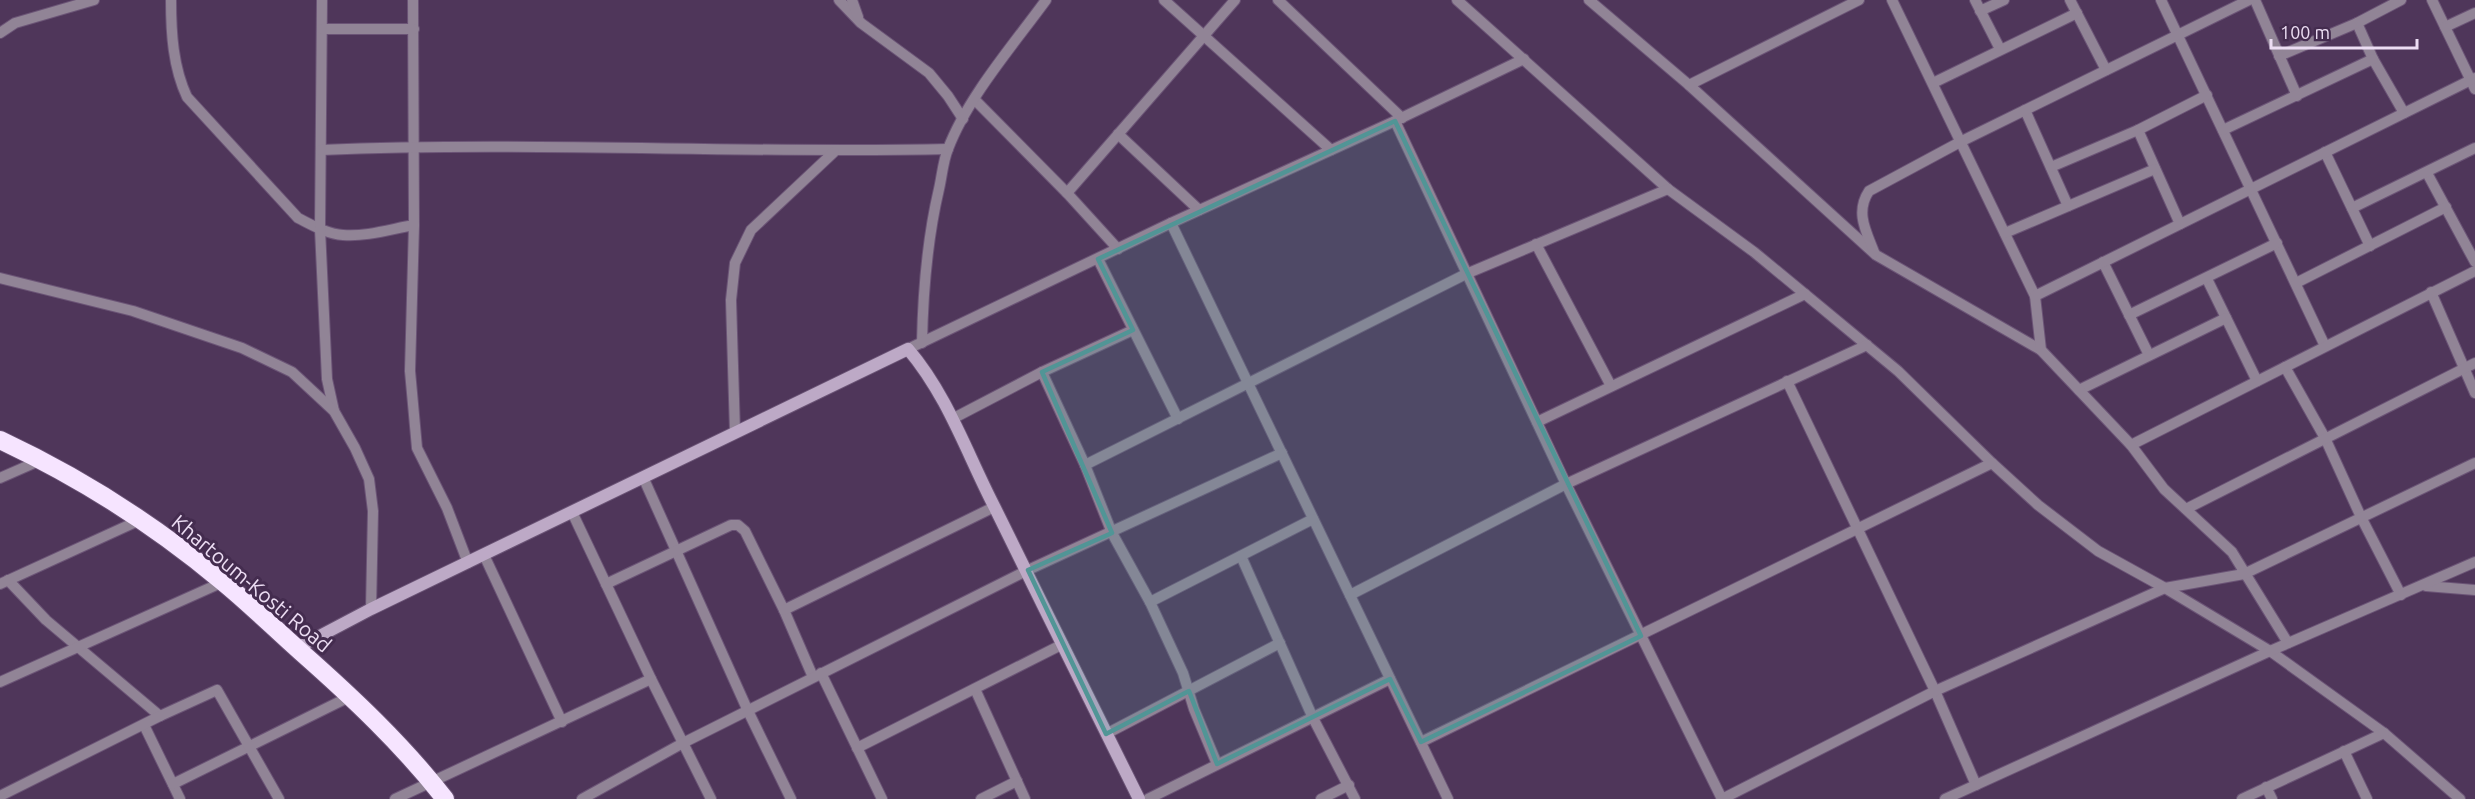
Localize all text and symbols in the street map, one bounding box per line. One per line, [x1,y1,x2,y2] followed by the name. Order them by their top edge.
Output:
[2271,12,2416,50] scale bar
[2280,22,2330,42] text: 100 m
[167,509,337,657] street label: Khartoum-Kosti Road

